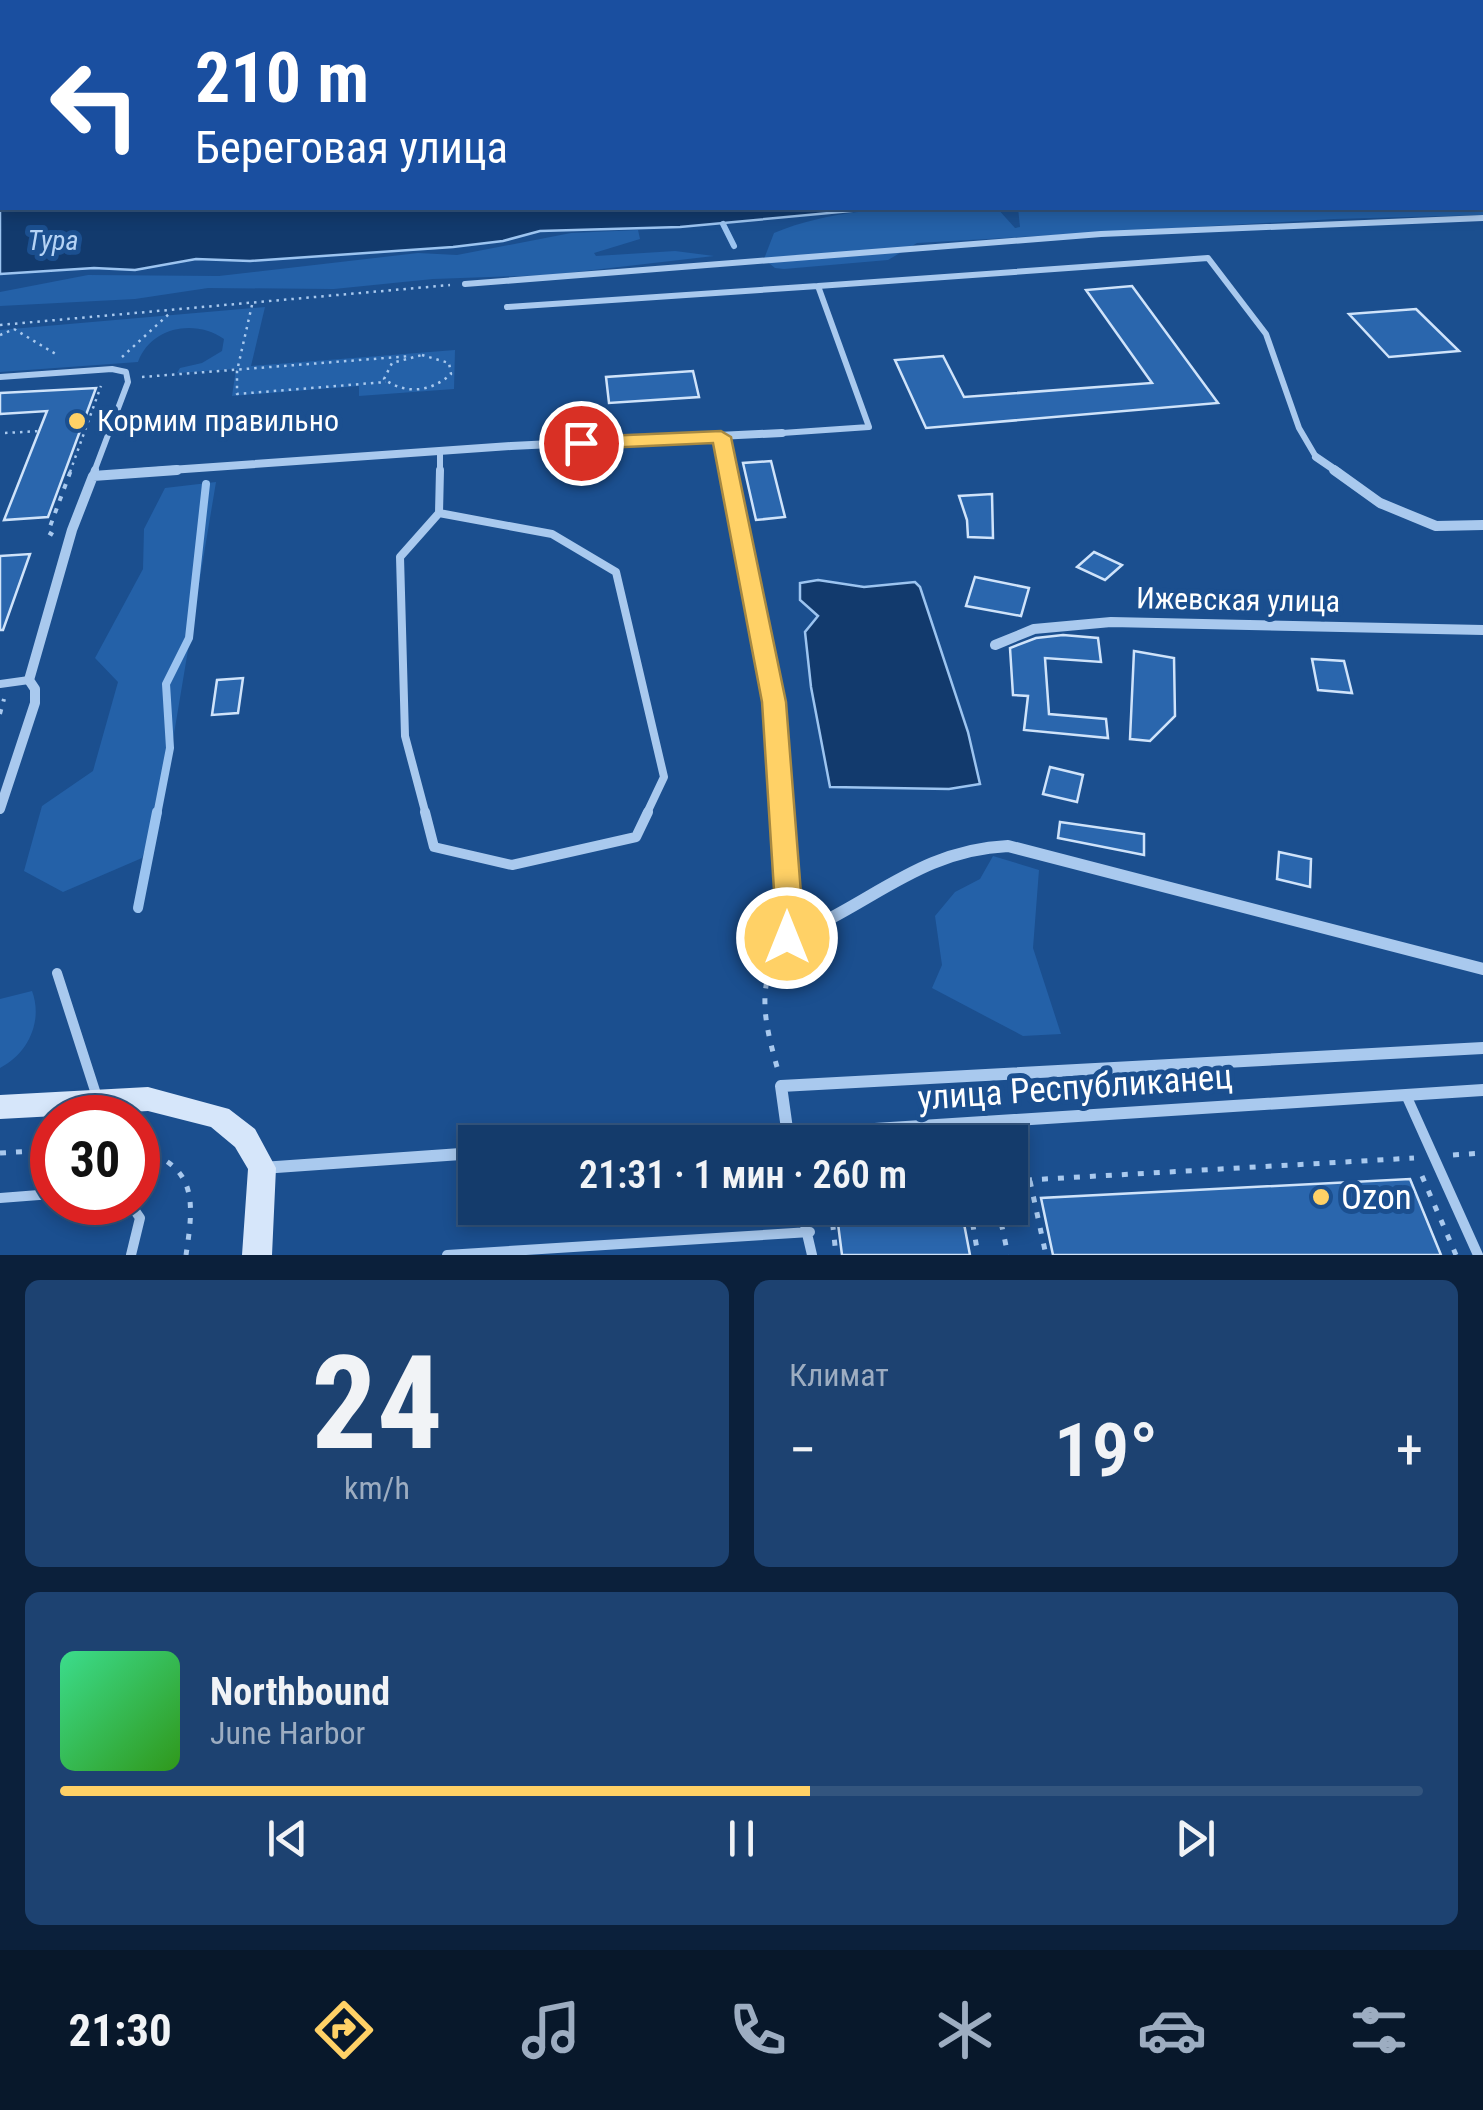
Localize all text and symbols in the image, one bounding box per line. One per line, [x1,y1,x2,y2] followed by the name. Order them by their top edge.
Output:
[195,37,369,119] text: 210 m
[30,40,160,170] icon: left
[195,121,508,174] text: Береговая улица
[28,224,78,257] water label: Тура
[539,401,624,486] pin
[97,403,339,438] place label: Кормим правильно
[66,410,88,432] marker: Кормим правильно
[554,416,609,471] icon: arrive
[1136,580,1340,619] street label: Ижевская улица
[735,886,839,990] position arrow
[916,1056,1234,1119] street label: улица Республиканец
[30,1095,160,1225] speed limit sign: 30
[579,1153,907,1197] text: 21:31 · 1 мин · 260 m
[1341,1177,1412,1218] place label: Ozon
[1310,1186,1332,1208] marker: Ozon
[311,1327,443,1480] text: 24
[789,1356,889,1394] text: Климат
[1054,1406,1158,1494] text: 19°
[789,1418,817,1482] text: −
[1396,1418,1423,1482] text: +
[344,1469,410,1507] text: km/h
[210,1670,390,1714] text: Northbound
[210,1714,365,1752] text: June Harbor
[260,1811,315,1866] icon: previous
[714,1811,769,1866] icon: pause
[1168,1811,1223,1866] icon: next
[309,1995,379,2065] icon: directions
[516,1995,586,2065] icon: music
[723,1995,793,2065] icon: phone
[930,1995,1000,2065] icon: climate
[1137,1995,1207,2065] icon: car
[1344,1995,1414,2065] icon: filters
[69,2004,172,2057] text: 21:30

